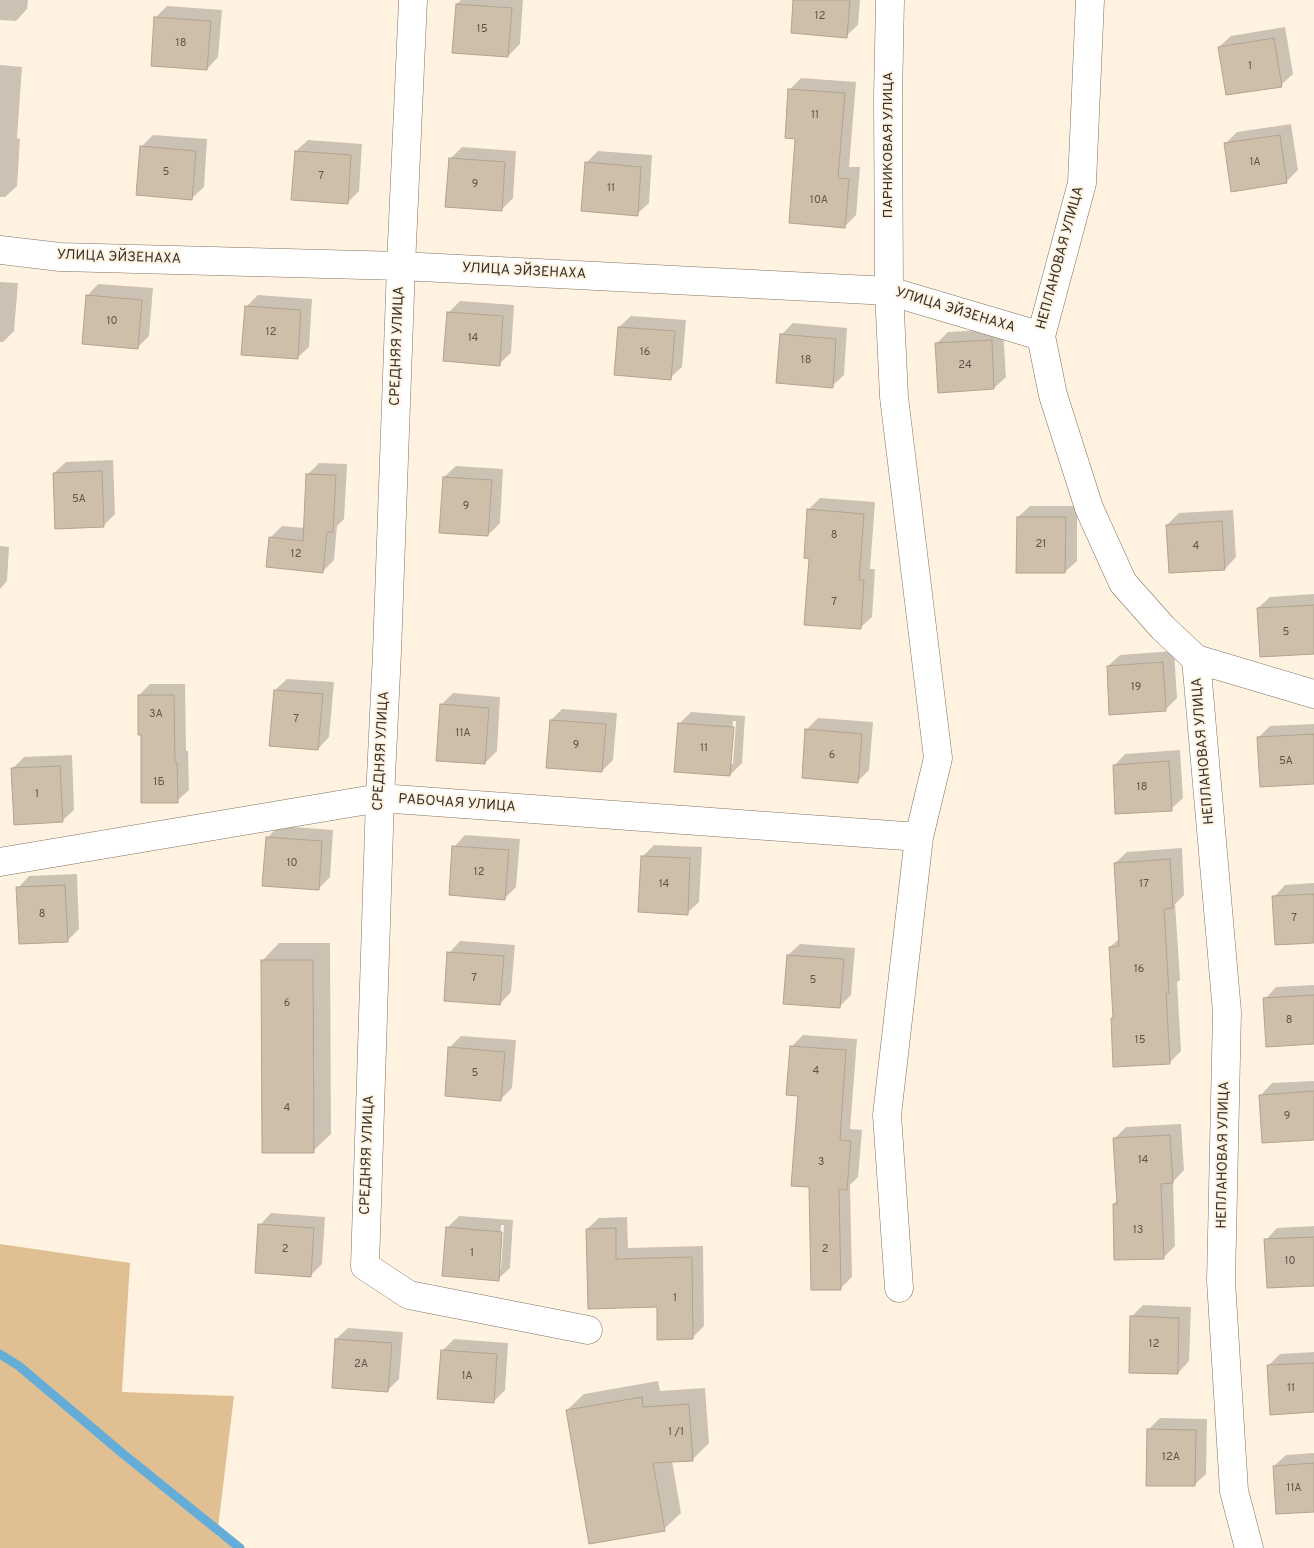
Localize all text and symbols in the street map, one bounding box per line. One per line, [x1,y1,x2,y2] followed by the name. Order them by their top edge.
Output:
[815,10,825,24] house number: 12
[477,23,487,37] house number: 15
[176,37,186,51] house number: 18
[1248,60,1252,74] house number: 1
[881,72,897,218] street label: ПАРНИКОВАЯ УЛИЦА
[811,109,819,123] house number: 11
[1249,156,1261,170] house number: 1А
[163,166,169,180] house number: 5
[318,170,324,184] house number: 7
[472,178,478,192] house number: 9
[607,182,615,196] house number: 11
[1034,185,1088,331] street label: НЕПЛАНОВАЯ УЛИЦА
[810,194,828,208] house number: 10А
[56,247,182,269] street label: УЛИЦА ЭЙЗЕНАХА
[461,260,587,284] street label: УЛИЦА ЭЙЗЕНАХА
[893,285,1017,337] street label: УЛИЦА ЭЙЗЕНАХА
[388,286,408,406] street label: СРЕДНЯЯ УЛИЦА
[106,315,118,329] house number: 10
[266,326,276,340] house number: 12
[468,332,478,346] house number: 14
[640,346,650,360] house number: 16
[801,354,811,368] house number: 18
[958,359,972,373] house number: 24
[72,493,86,507] house number: 5А
[463,500,469,514] house number: 9
[831,529,837,543] house number: 8
[1036,538,1046,552] house number: 21
[1193,540,1199,554] house number: 4
[291,548,301,562] house number: 12
[831,596,837,610] house number: 7
[1283,626,1289,640] house number: 5
[1189,677,1219,825] street label: НЕПЛАНОВАЯ УЛИЦА
[1131,681,1141,695] house number: 19
[370,691,394,811] street label: СРЕДНЯЯ УЛИЦА
[149,708,163,722] house number: 3А
[293,713,299,727] house number: 7
[455,727,471,741] house number: 11А
[573,739,579,753] house number: 9
[700,742,708,756] house number: 11
[829,749,835,763] house number: 6
[1279,755,1293,769] house number: 5А
[153,776,165,790] house number: 1Б
[1137,781,1147,795] house number: 18
[35,788,39,802] house number: 1
[398,792,516,816] street label: РАБОЧАЯ УЛИЦА
[286,857,298,871] house number: 10
[474,866,484,880] house number: 12
[659,878,669,892] house number: 14
[1139,878,1149,892] house number: 17
[39,908,45,922] house number: 8
[1291,912,1297,926] house number: 7
[1134,963,1144,977] house number: 16
[471,972,477,986] house number: 7
[810,974,816,988] house number: 5
[284,997,290,1011] house number: 6
[1286,1014,1292,1028] house number: 8
[1135,1034,1145,1048] house number: 15
[813,1065,819,1079] house number: 4
[472,1067,478,1081] house number: 5
[1214,1081,1234,1229] street label: НЕПЛАНОВАЯ УЛИЦА
[358,1095,378,1215] street label: СРЕДНЯЯ УЛИЦА
[284,1102,290,1116] house number: 4
[1284,1110,1290,1124] house number: 9
[1138,1154,1148,1168] house number: 14
[818,1156,824,1170] house number: 3
[1133,1224,1143,1238] house number: 13
[282,1243,288,1257] house number: 2
[822,1243,828,1257] house number: 2
[470,1247,474,1261] house number: 1
[1284,1255,1296,1269] house number: 10
[673,1292,677,1306] house number: 1
[1149,1338,1159,1352] house number: 12
[354,1358,368,1372] house number: 2А
[461,1370,473,1384] house number: 1А
[1287,1382,1295,1396] house number: 11
[668,1426,684,1440] house number: 1 /1
[1162,1451,1180,1465] house number: 12А
[1286,1482,1302,1496] house number: 11А

